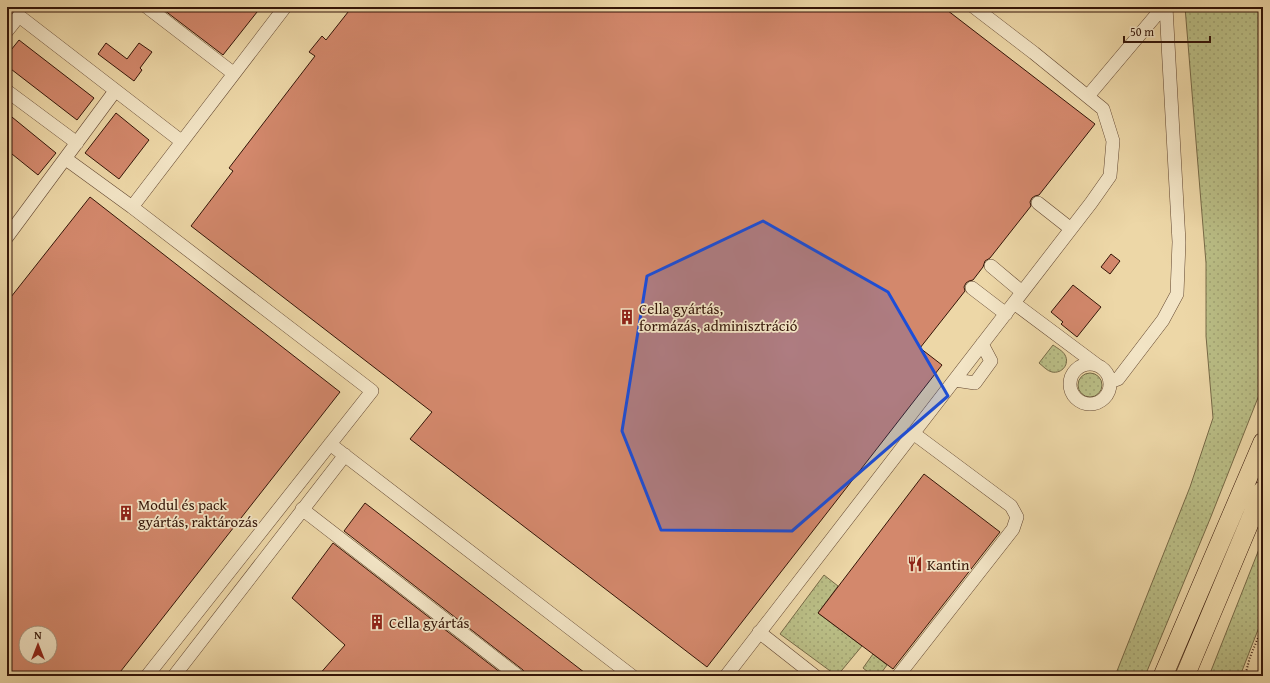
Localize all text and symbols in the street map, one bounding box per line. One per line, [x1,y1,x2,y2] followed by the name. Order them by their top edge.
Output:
[1124,18,1210,44] scale bar
[1130,23,1154,40] text: 50 m
[639,298,798,336] place label: Cella gyártás, formázás, adminisztráció
[618,308,636,326] building icon: Cella gyártás, formázás, adminisztráció
[138,494,258,532] place label: Modul és pack gyártás, raktározás
[117,504,135,522] building icon: Modul és pack gyártás, raktározás
[927,554,970,575] place label: Kantin
[906,555,924,573] restaurant icon: Kantin
[389,612,470,633] place label: Cella gyártás
[368,613,386,631] building icon: Cella gyártás
[18,625,58,665] north arrow
[34,627,42,643] text: N

